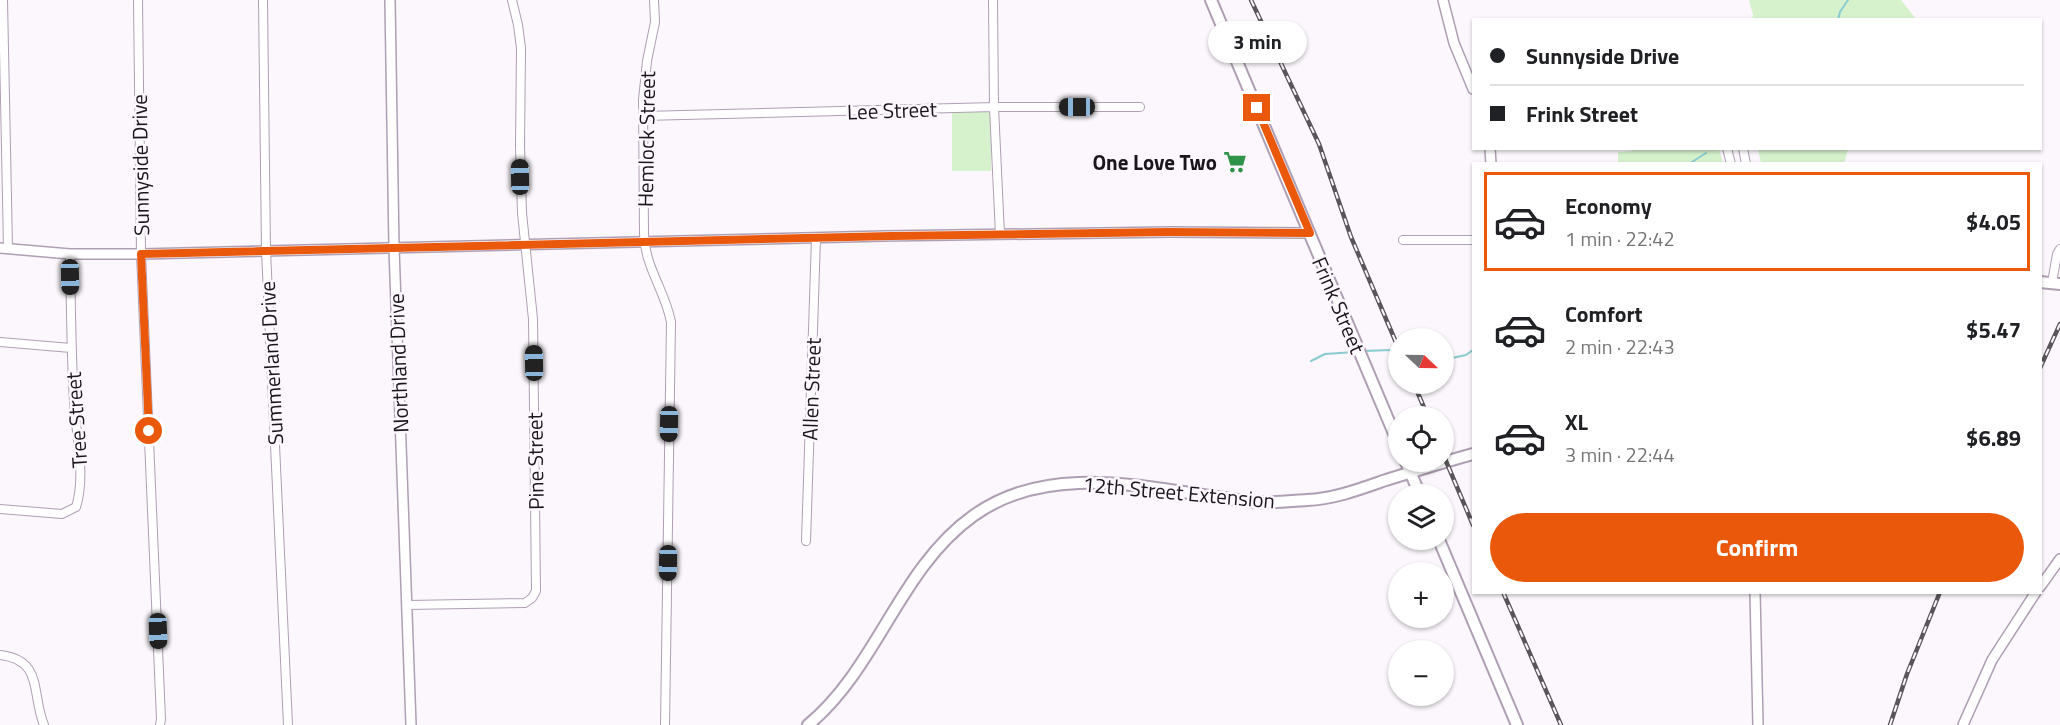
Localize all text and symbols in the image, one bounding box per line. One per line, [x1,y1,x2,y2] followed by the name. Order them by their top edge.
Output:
[1208,21,1306,63] callout: 3 min
[1233,26,1282,57] text: 3 min
[1526,39,1679,73] text: Sunnyside Drive
[629,70,663,207] street label: Hemlock Street
[847,92,938,128] street label: Lee Street
[123,94,157,236] street label: Sunnyside Drive
[1243,94,1270,121] route end
[1526,97,1638,131] text: Frink Street
[1059,98,1095,116] car
[1092,146,1217,178] place label: One Love Two
[1222,149,1248,175] supermarket icon: One Love Two
[511,159,529,195] car
[1565,189,1652,223] text: Economy
[1493,195,1547,249] icon: car
[1966,205,2021,239] text: $4.05
[1565,223,1675,254] text: 1 min · 22:42
[1304,252,1374,359] street label: Frink Street
[61,259,79,295] car
[251,280,291,446] street label: Summerland Drive
[380,293,416,433] street label: Northland Drive
[1565,297,1643,331] text: Comfort
[1493,303,1547,357] icon: car
[1966,313,2021,347] text: $5.47
[1388,328,1454,394] north arrow
[1388,328,1454,706] map controls
[1565,331,1675,362] text: 2 min · 22:43
[793,336,829,441] street label: Allen Street
[525,345,543,381] car
[57,370,95,469] street label: Tree Street
[1565,405,1588,439] text: XL
[660,406,678,442] car
[1388,406,1454,472] button: locate
[518,411,552,510] street label: Pine Street
[1493,411,1547,465] icon: car
[135,417,162,444] route start
[1966,421,2021,455] text: $6.89
[1565,439,1675,470] text: 3 min · 22:44
[1082,468,1276,516] street label: 12th Street Extension
[1388,484,1454,550] button: layers
[1490,513,2024,582] button: Confirm
[659,545,677,581] car
[1388,562,1454,628] button: +
[148,613,168,649] car
[1388,640,1454,706] button: −

